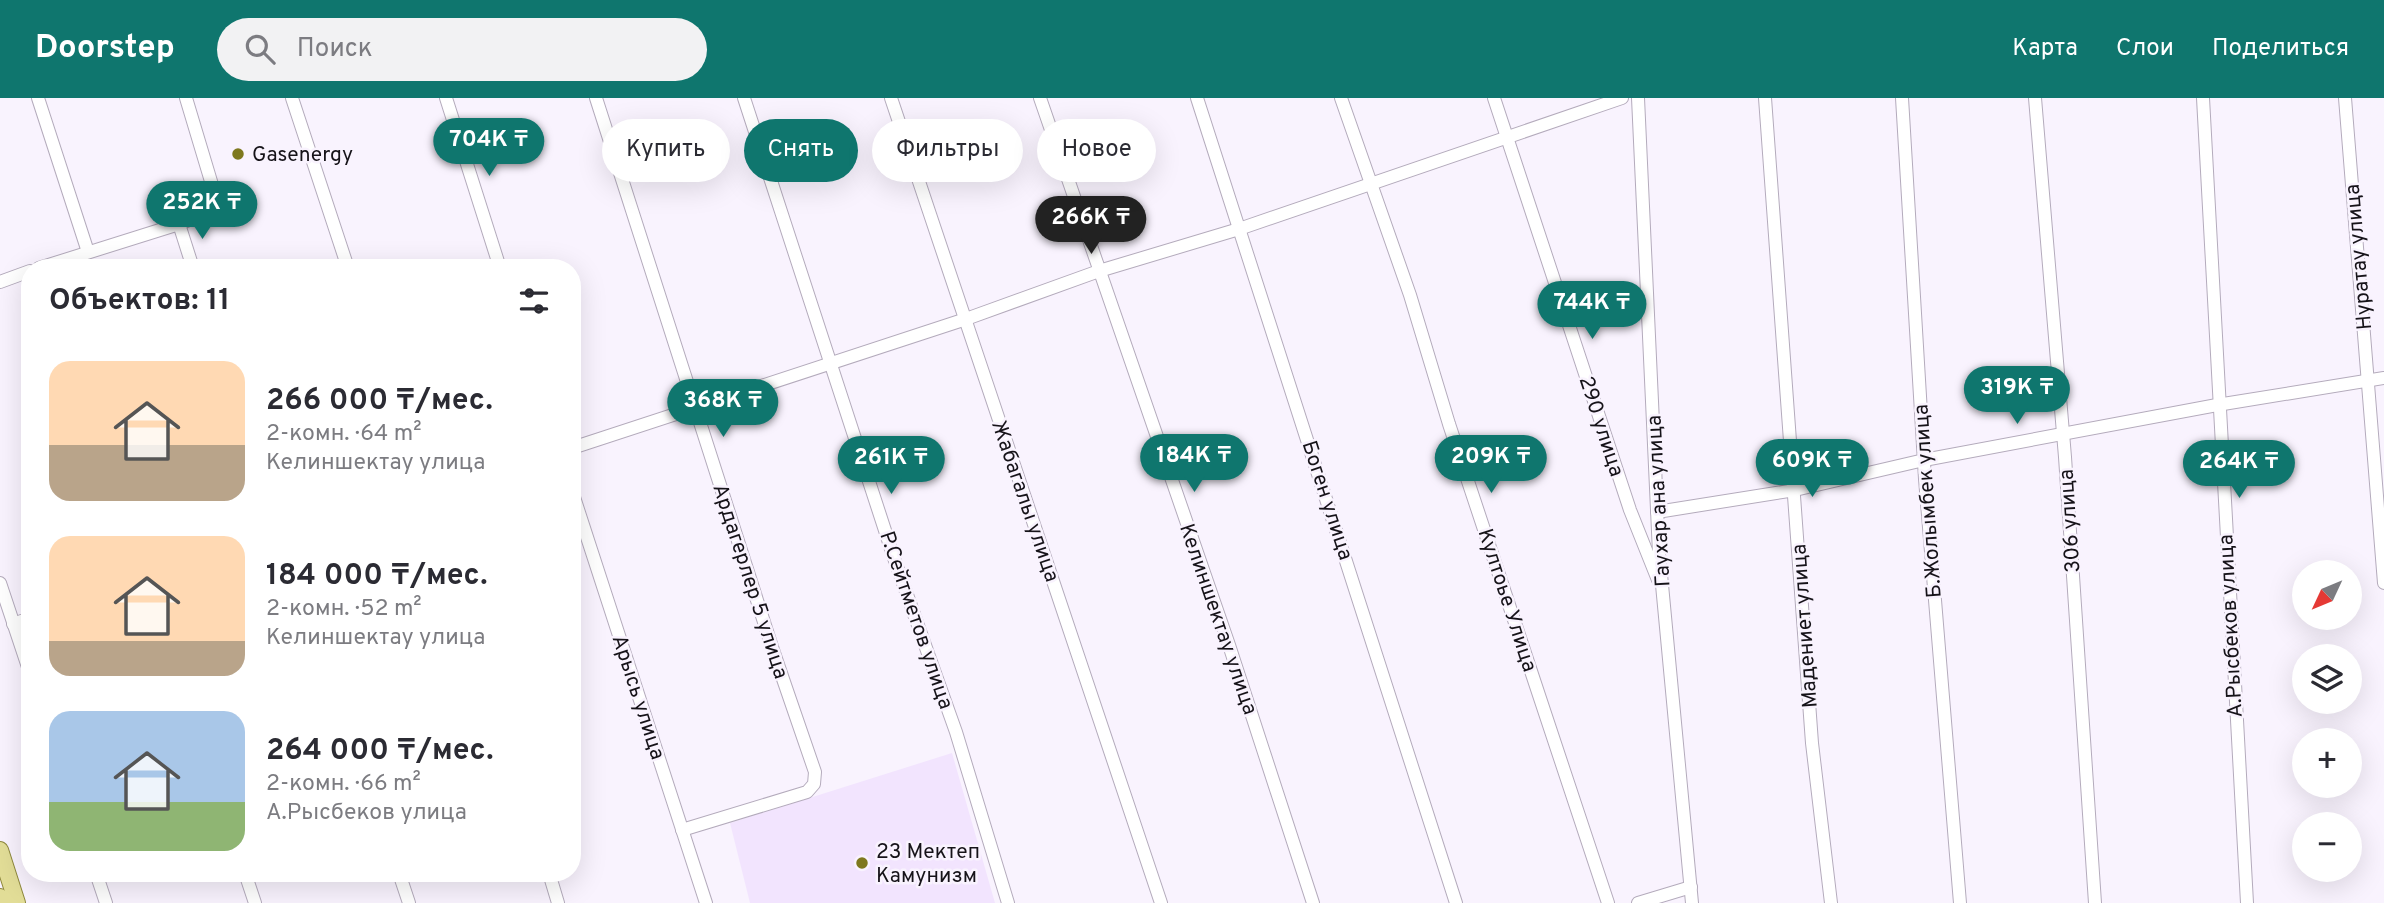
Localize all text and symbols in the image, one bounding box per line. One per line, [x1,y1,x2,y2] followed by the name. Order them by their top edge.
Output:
[217,18,707,81] search box
[35,28,175,70] text: Doorstep
[241,30,279,68] icon: search
[297,33,373,66] text: Поиск
[2012,34,2078,64] text: Карта
[2116,34,2174,64] text: Слои
[2212,34,2349,64] text: Поделиться
[432,118,546,178] pin: 704K ₸
[602,119,730,182] chip: Купить
[744,119,858,182] chip: Снять
[872,119,1023,182] chip: Фильтры
[1037,119,1156,182] chip: Новое
[449,126,529,155] text: 704K ₸
[252,142,353,169] place label: Gasenergy
[230,146,246,162] marker: Gasenergy
[145,181,259,241] pin: 252K ₸
[2340,183,2379,331] street label: Нуратау улица
[162,189,242,218] text: 252K ₸
[1034,197,1148,256] pin: 266K ₸
[1051,204,1131,233] text: 266K ₸
[515,282,553,320] icon: filters
[1535,282,1649,341] pin: 744K ₸
[49,283,230,320] text: Объектов: 11
[1553,289,1631,318] text: 744K ₸
[1960,366,2074,426] pin: 319K ₸
[1572,373,1630,480] street label: 290 улица
[1980,374,2054,403] text: 319K ₸
[666,380,780,439] pin: 368K ₸
[266,383,493,420] text: 266 000 ₸/мес.
[683,387,763,416] text: 368K ₸
[105,389,189,473] icon: home
[1908,403,1949,599] street label: Б.Жолымбек улица
[1642,414,1677,588] street label: Гаухар ана улица
[984,417,1065,586] street label: Жабагалы улица
[266,420,421,449] text: 2-комн. · 64 m²
[1137,434,1251,494] pin: 184K ₸
[834,436,948,496] pin: 261K ₸
[1434,436,1548,495] pin: 209K ₸
[1295,437,1359,564] street label: Боген улица
[1755,440,1869,499] pin: 609K ₸
[2182,440,2296,500] pin: 264K ₸
[1156,442,1232,471] text: 184K ₸
[1451,443,1531,472] text: 209K ₸
[854,444,928,473] text: 261K ₸
[1772,447,1852,476] text: 609K ₸
[2199,448,2279,477] text: 264K ₸
[266,449,485,478] text: Келиншектау улица
[2053,468,2088,574] street label: 306 улица
[705,481,794,682] street label: Ардагерлер 5 улица
[1172,520,1263,719] street label: Келиншектау улица
[1471,525,1542,675] street label: Култоье Улица
[872,528,959,713] street label: Р.Сейтметов улица
[2213,534,2250,718] street label: А.Рысбеков улица
[1786,543,1825,709] street label: Мадениет улица
[266,558,488,595] text: 184 000 ₸/мес.
[2292,560,2362,630] north arrow
[2292,560,2362,882] map controls
[105,564,189,648] icon: home
[266,595,422,624] text: 2-комн. · 52 m²
[266,624,485,653] text: Келиншектау улица
[605,632,670,763] street label: Арысь улица
[2292,644,2362,714] button: layers
[2292,728,2362,798] button: +
[266,733,494,770] text: 264 000 ₸/мес.
[105,739,189,823] icon: home
[266,770,421,799] text: 2-комн. · 66 m²
[266,799,467,828] text: А.Рысбеков улица
[2292,812,2362,882] button: −
[876,839,980,890] place label: 23 Мектеп Камунизм
[854,855,870,871] marker: 23 Мектеп Камунизм

